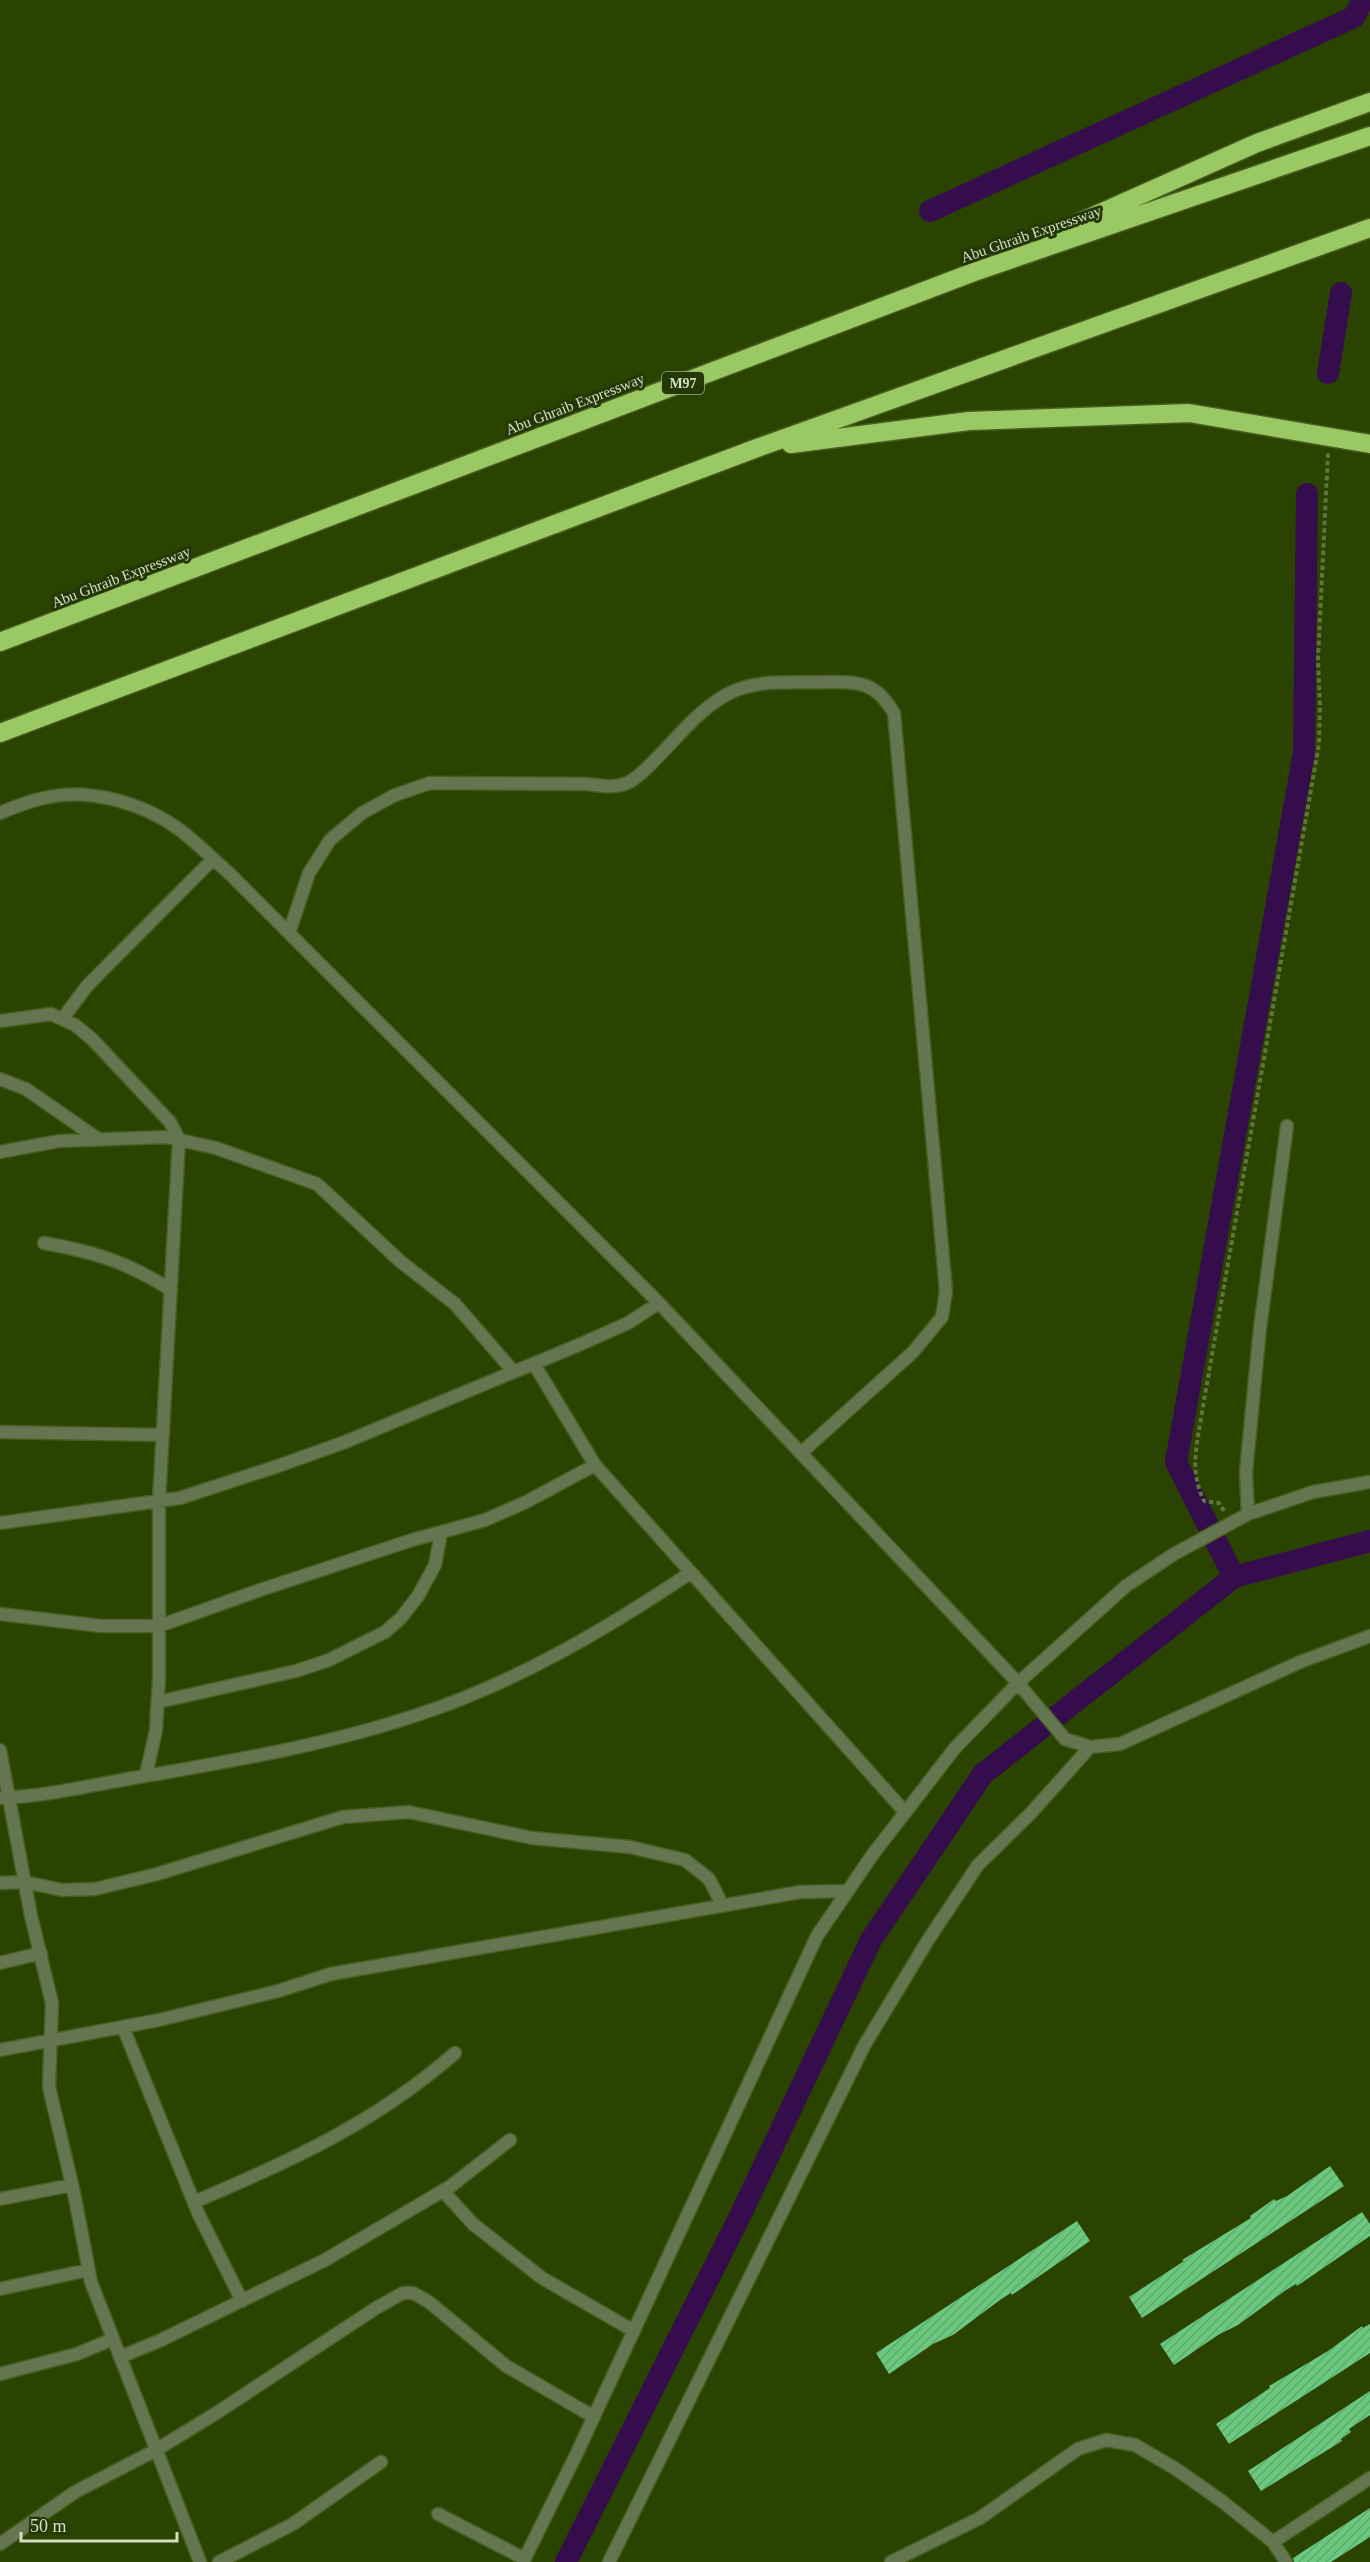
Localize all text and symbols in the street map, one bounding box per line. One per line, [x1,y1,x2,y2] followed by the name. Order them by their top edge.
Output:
[959,202,1104,266] street label: Abu Ghraib Expressway
[503,370,647,438] street label: Abu Ghraib Expressway
[662,372,704,394] road number: M97
[49,543,193,611] street label: Abu Ghraib Expressway
[21,2505,177,2543] scale bar
[30,2516,67,2536] text: 50 m

